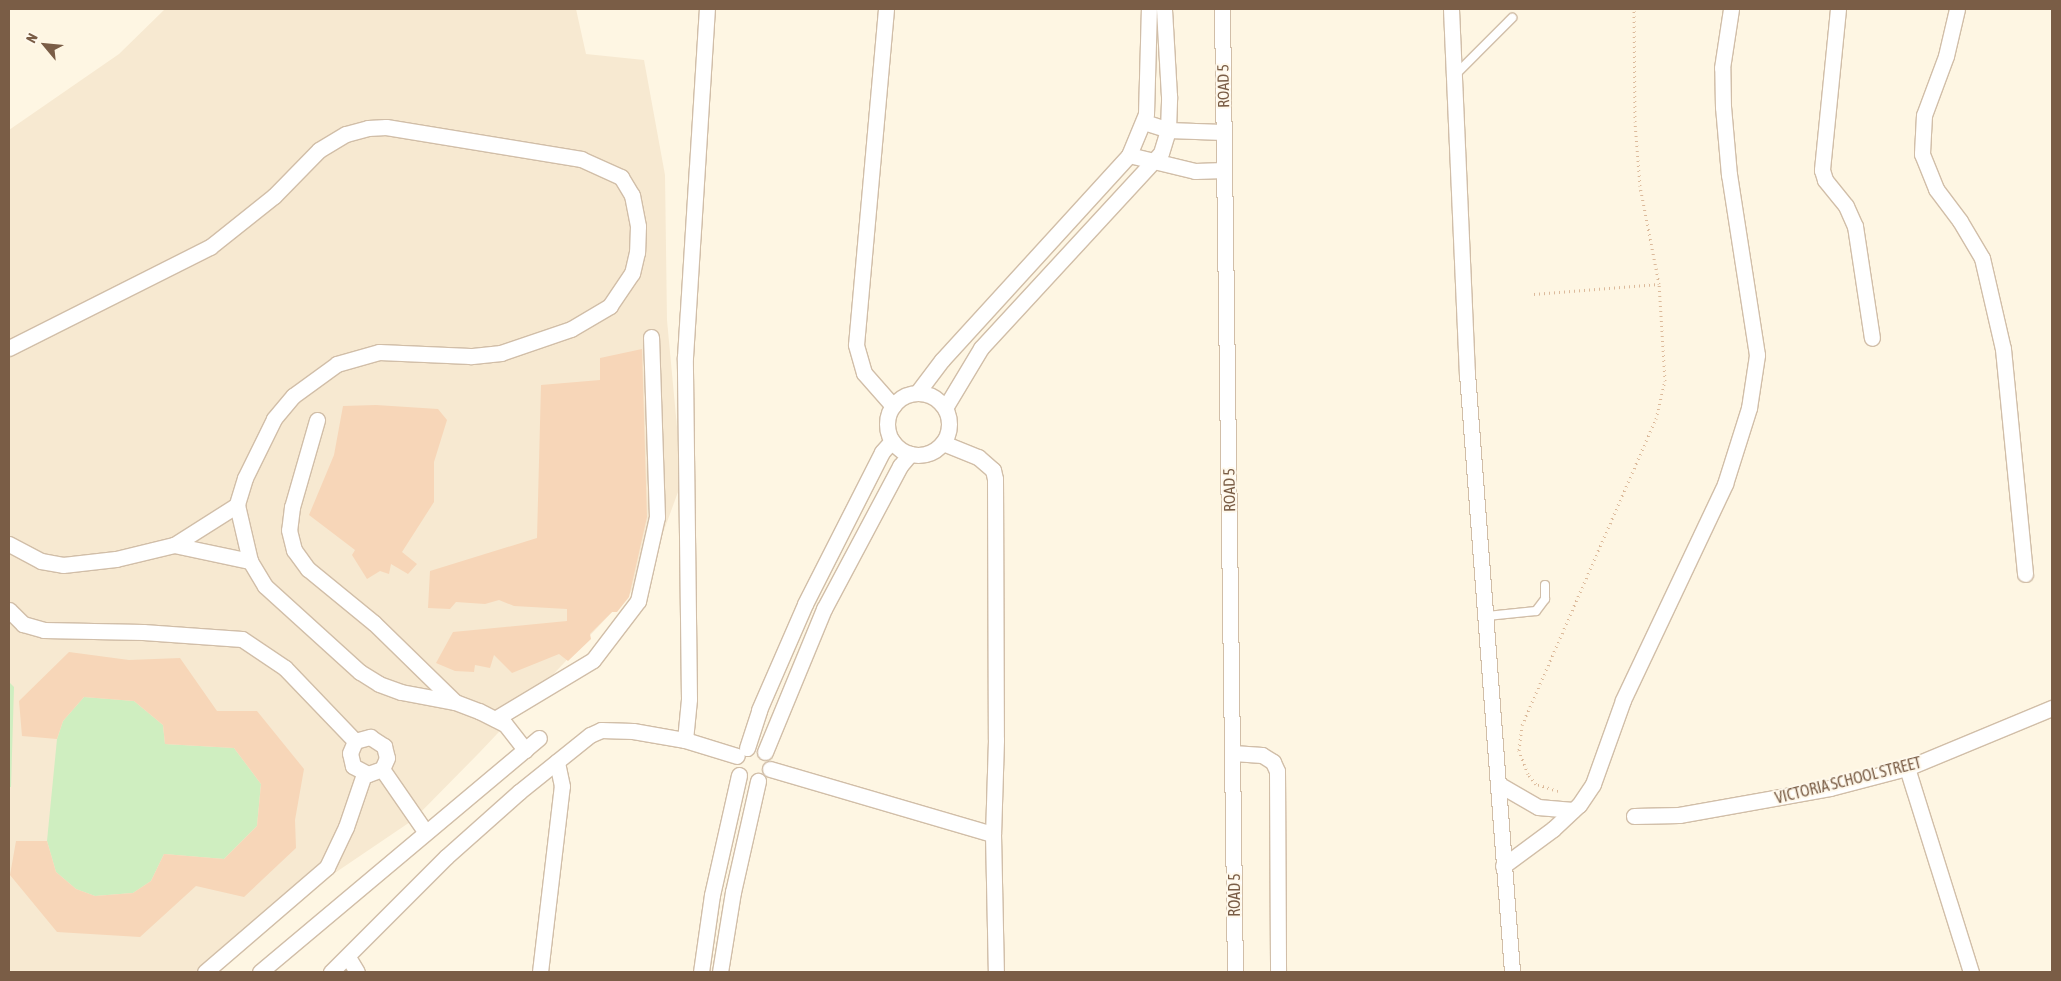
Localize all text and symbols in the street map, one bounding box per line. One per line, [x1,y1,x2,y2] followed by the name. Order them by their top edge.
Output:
[20,20,70,70] north arrow
[23,31,41,45] text: N
[1213,64,1233,108] street label: ROAD 5
[1219,468,1239,512] street label: ROAD 5
[1773,753,1923,807] street label: VICTORIA SCHOOL STREET
[1224,873,1244,917] street label: ROAD 5

